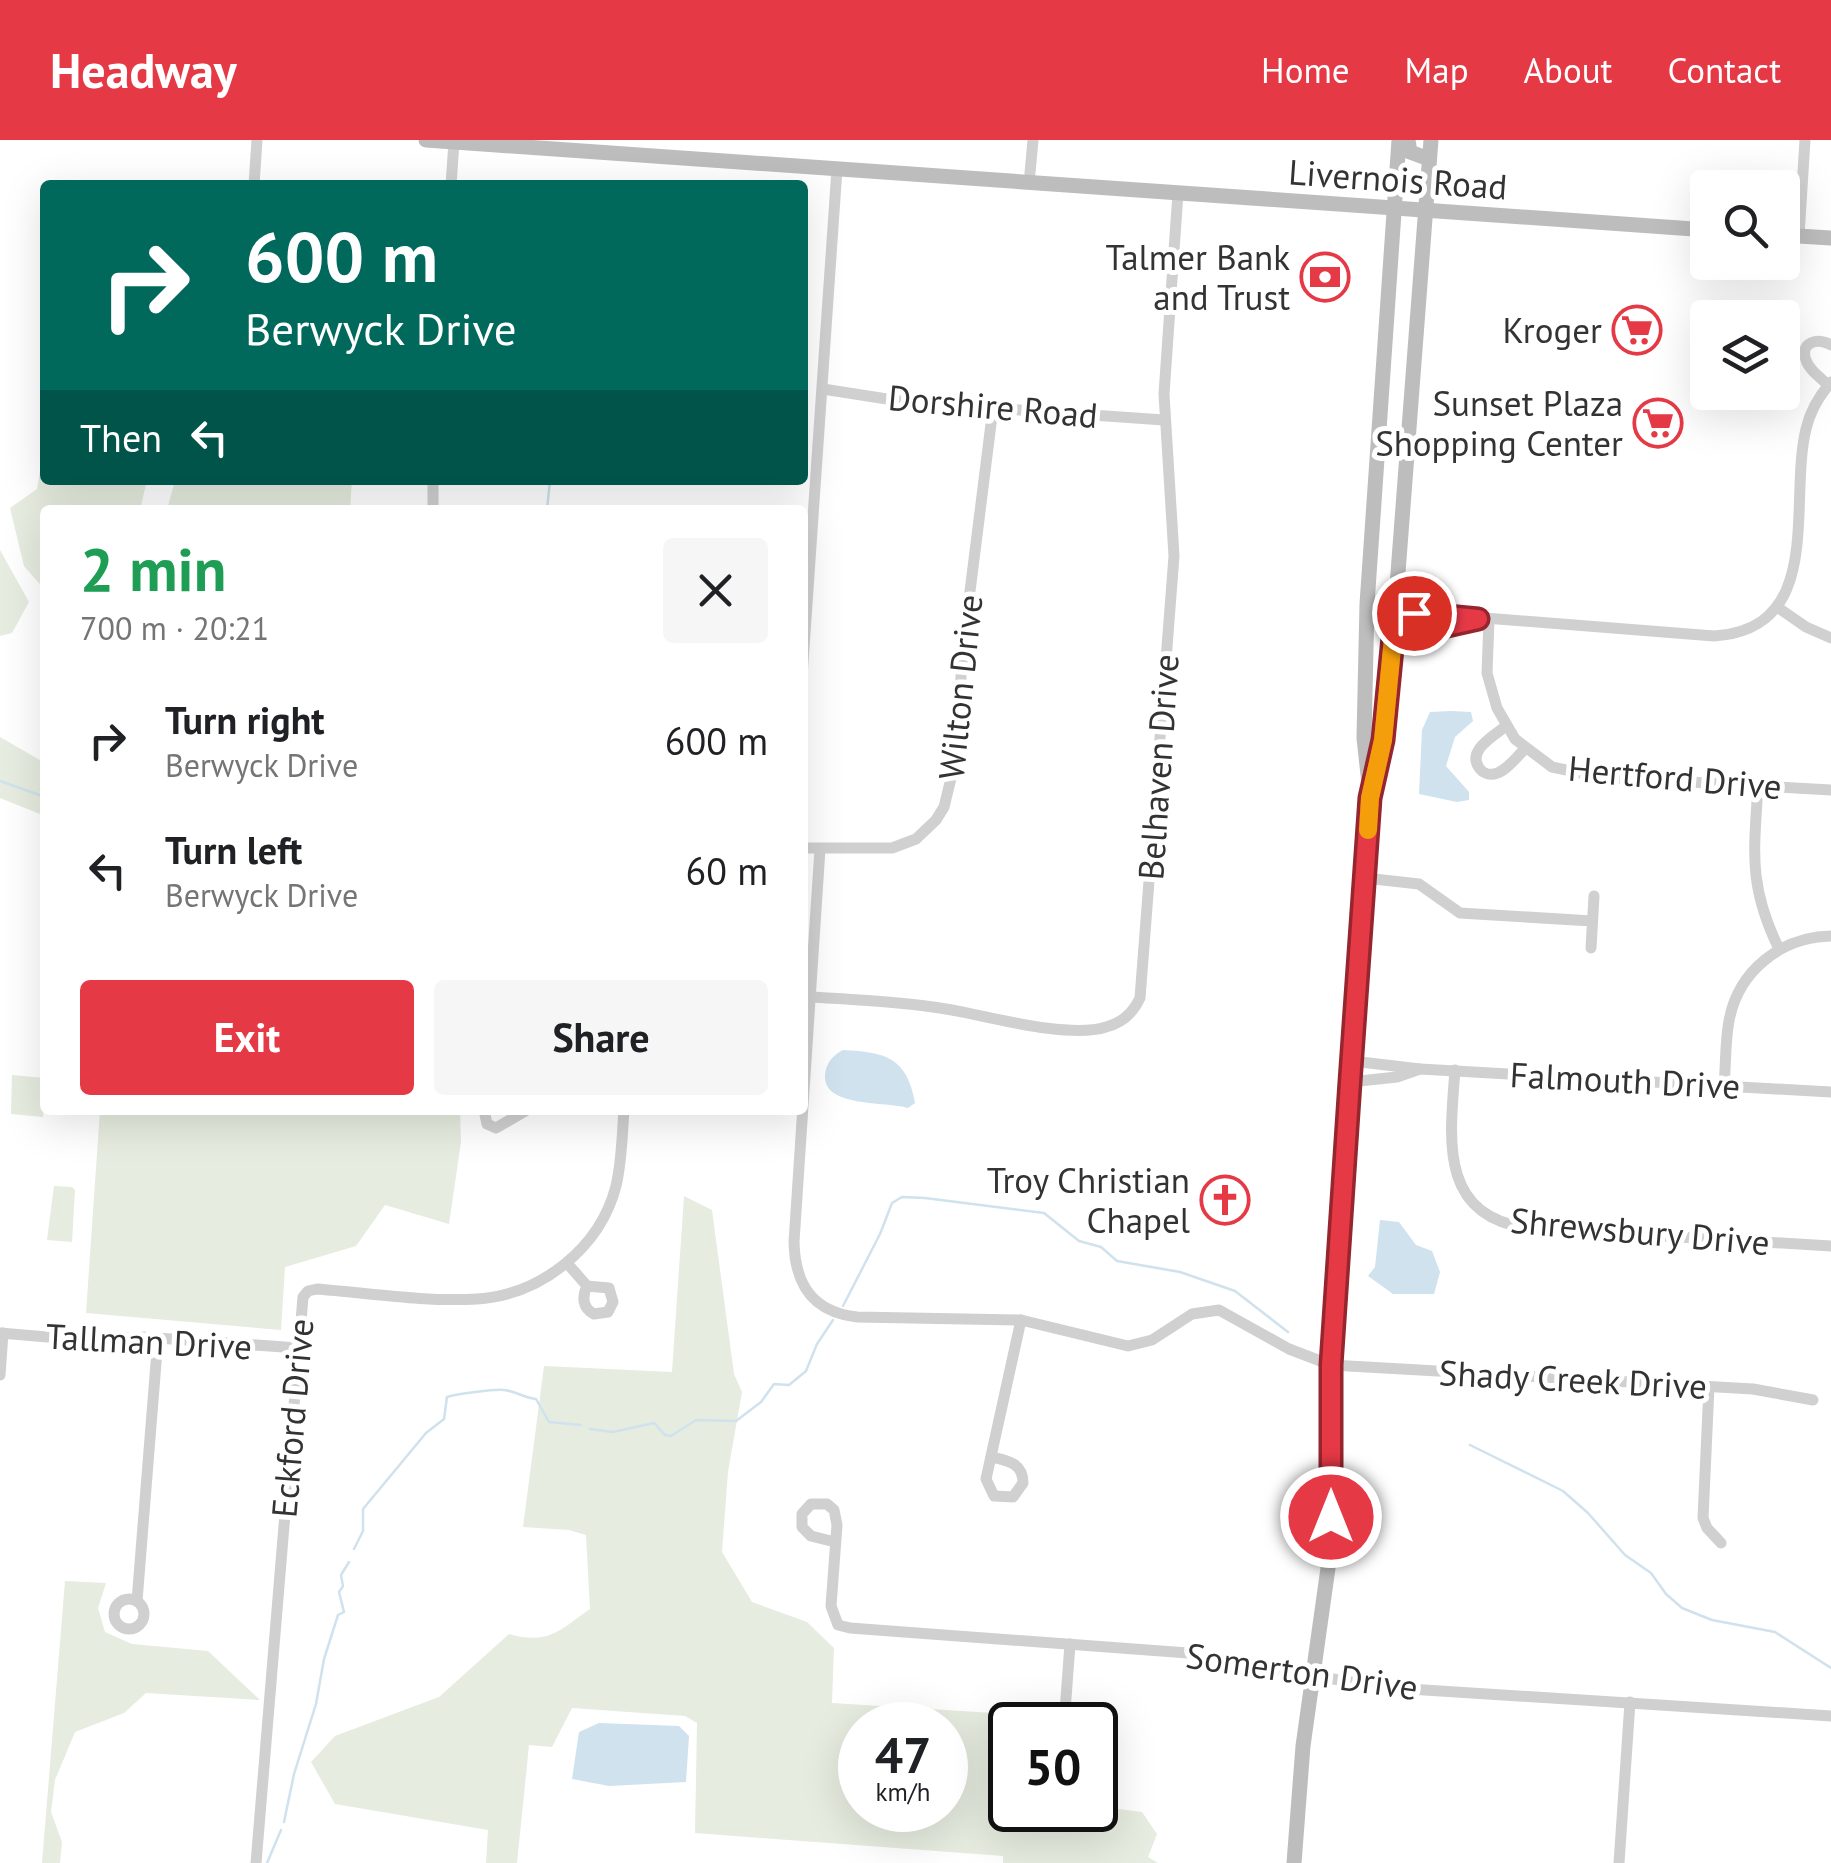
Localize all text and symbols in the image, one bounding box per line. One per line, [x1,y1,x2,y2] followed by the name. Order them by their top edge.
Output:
[50,39,237,101] text: Headway
[1261,47,1350,93] text: Home
[1405,47,1469,93] text: Map
[1524,47,1612,93] text: About
[1667,47,1781,93] text: Contact
[1287,148,1509,210] street label: Livernois Road
[1690,170,1800,410] map controls
[1690,170,1800,280] button: search
[245,211,438,301] text: 600 m
[80,220,210,350] icon: right
[1106,234,1290,320] place label: Talmer Bank and Trust
[1299,251,1351,303] bank icon: Talmer Bank and Trust
[245,299,517,357] text: Berwyck Drive
[1690,300,1800,410] button: layers
[1611,304,1663,356] supermarket icon: Kroger
[1502,307,1602,353] place label: Kroger
[886,374,1100,438] street label: Dorshire Road
[1375,380,1623,466] place label: Sunset Plaza Shopping Center
[1632,397,1684,449] supermarket icon: Sunset Plaza Shopping Center
[182,410,237,465] icon: left
[80,413,162,462] text: Then
[80,530,226,608] text: 2 min
[663,538,768,643] button: close
[1372,571,1457,656] pin
[1387,586,1442,641] icon: arrive
[927,592,993,782] street label: Wilton Drive
[80,607,269,649] text: 700 m · 20:21
[1127,653,1189,881] street label: Belhaven Drive
[165,695,325,744] text: Turn right
[80,713,135,768] icon: right
[665,716,768,765] text: 600 m
[165,744,358,786] text: Berwyck Drive
[1566,745,1784,809] street label: Hertford Drive
[165,825,302,874] text: Turn left
[80,843,135,898] icon: left
[686,846,768,895] text: 60 m
[165,874,358,916] text: Berwyck Drive
[80,980,414,1095] button: Exit
[434,980,768,1095] button: Share
[1509,1051,1741,1109] street label: Falmouth Drive
[987,1157,1190,1243] place label: Troy Christian Chapel
[1199,1174,1251,1226] church icon: Troy Christian Chapel
[1508,1197,1772,1265] street label: Shrewsbury Drive
[45,1313,253,1369] street label: Tallman Drive
[260,1317,324,1519] street label: Eckford Drive
[1438,1349,1708,1409] street label: Shady Creek Drive
[1279,1465,1383,1569] position arrow
[1183,1632,1421,1710] street label: Somerton Drive
[988,1702,1118,1832] speed limit sign: 50
[875,1722,931,1787] text: 47
[876,1776,930,1808] text: km/h

